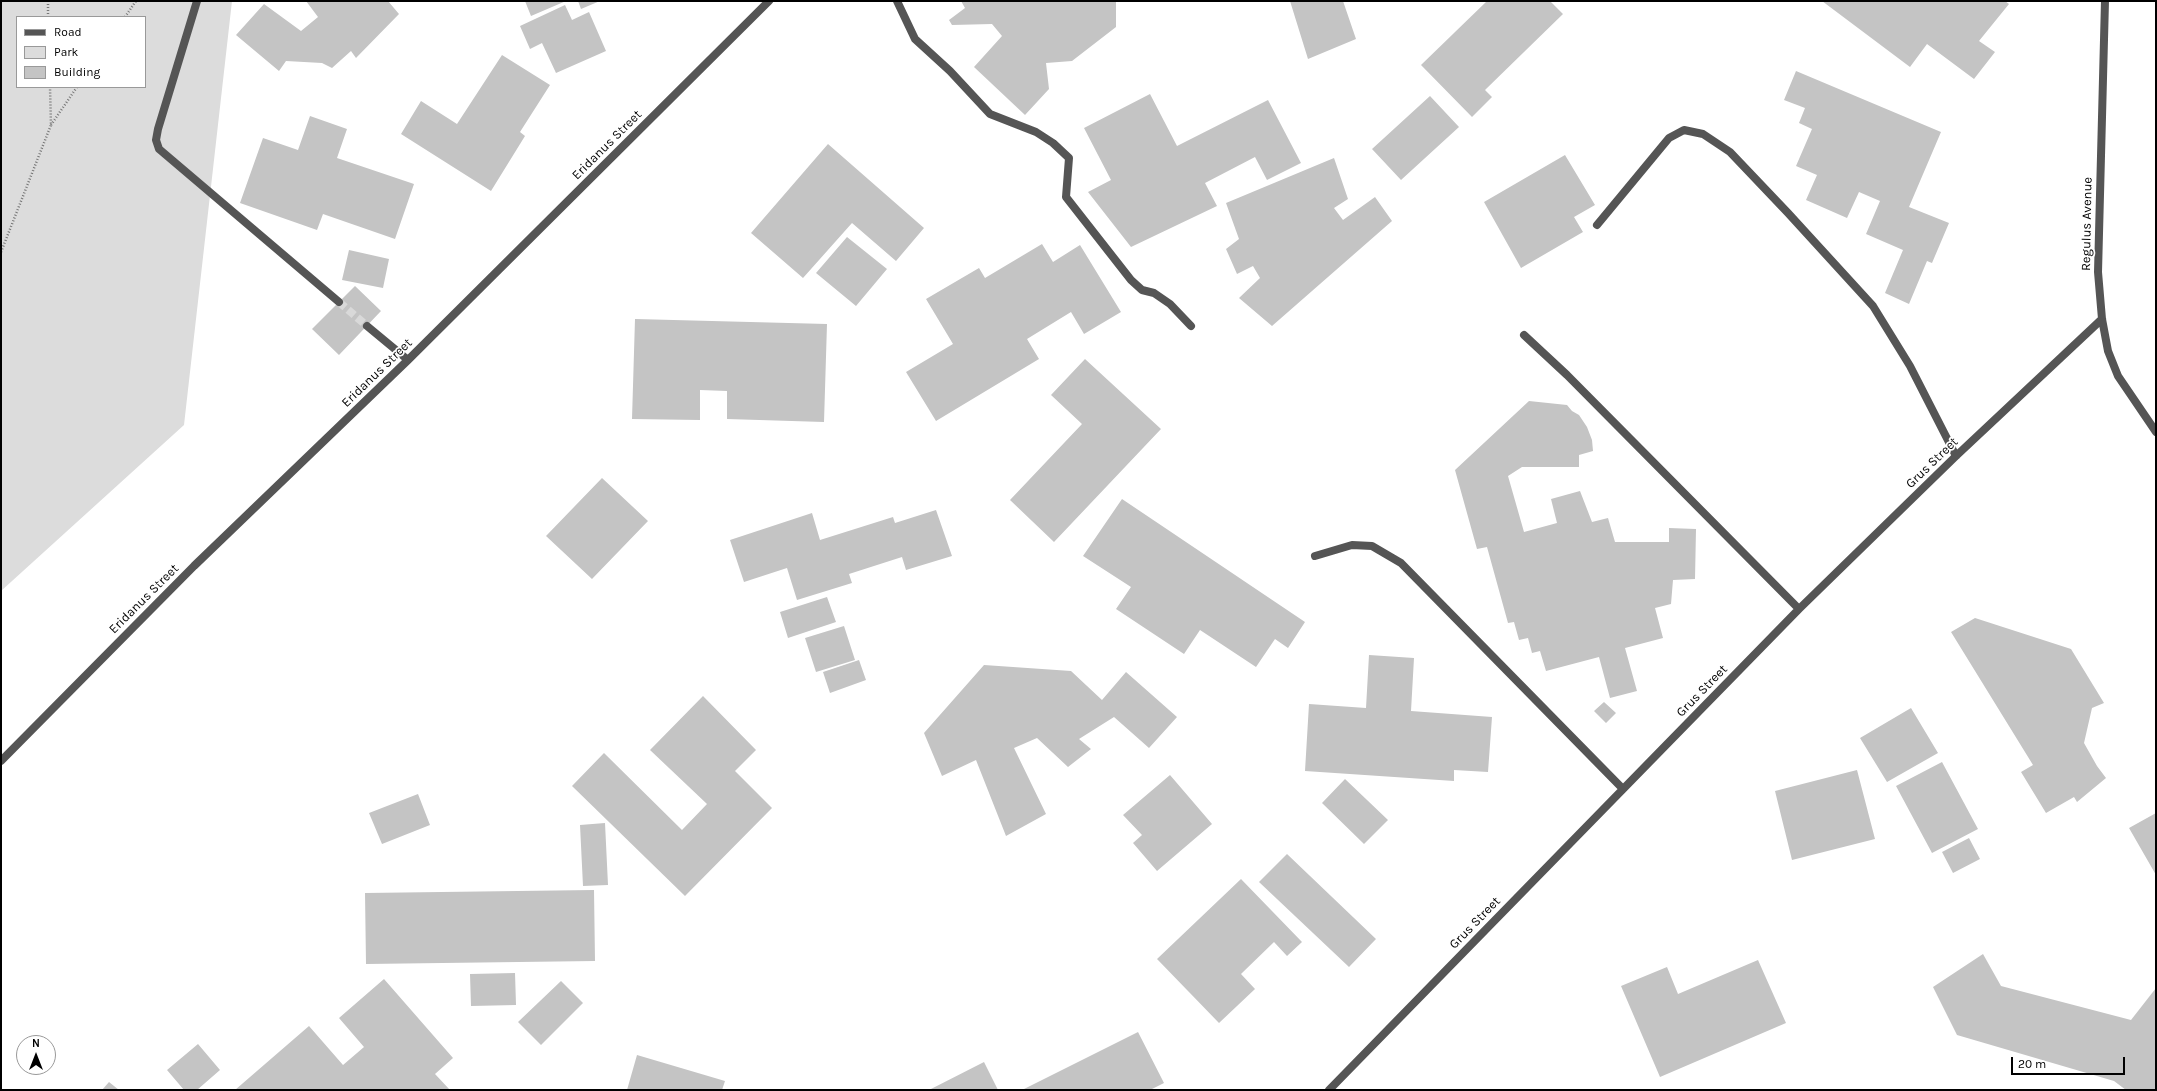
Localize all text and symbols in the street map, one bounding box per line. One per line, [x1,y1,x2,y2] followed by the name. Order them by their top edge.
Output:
[16,16,146,88] legend
[54,25,82,39] text: Road
[54,45,78,59] text: Park
[54,65,100,79] text: Building
[569,107,645,183] street label: Eridanus Street
[2078,177,2096,271] street label: Regulus Avenue
[338,335,416,411] street label: Eridanus Street
[1903,434,1961,492] street label: Grus Street
[106,561,182,637] street label: Eridanus Street
[1673,662,1731,720] street label: Grus Street
[1446,894,1504,952] street label: Grus Street
[16,1035,56,1075] north arrow
[32,1037,40,1050] text: N
[2013,1049,2127,1075] scale bar
[2018,1057,2046,1071] text: 20 m

